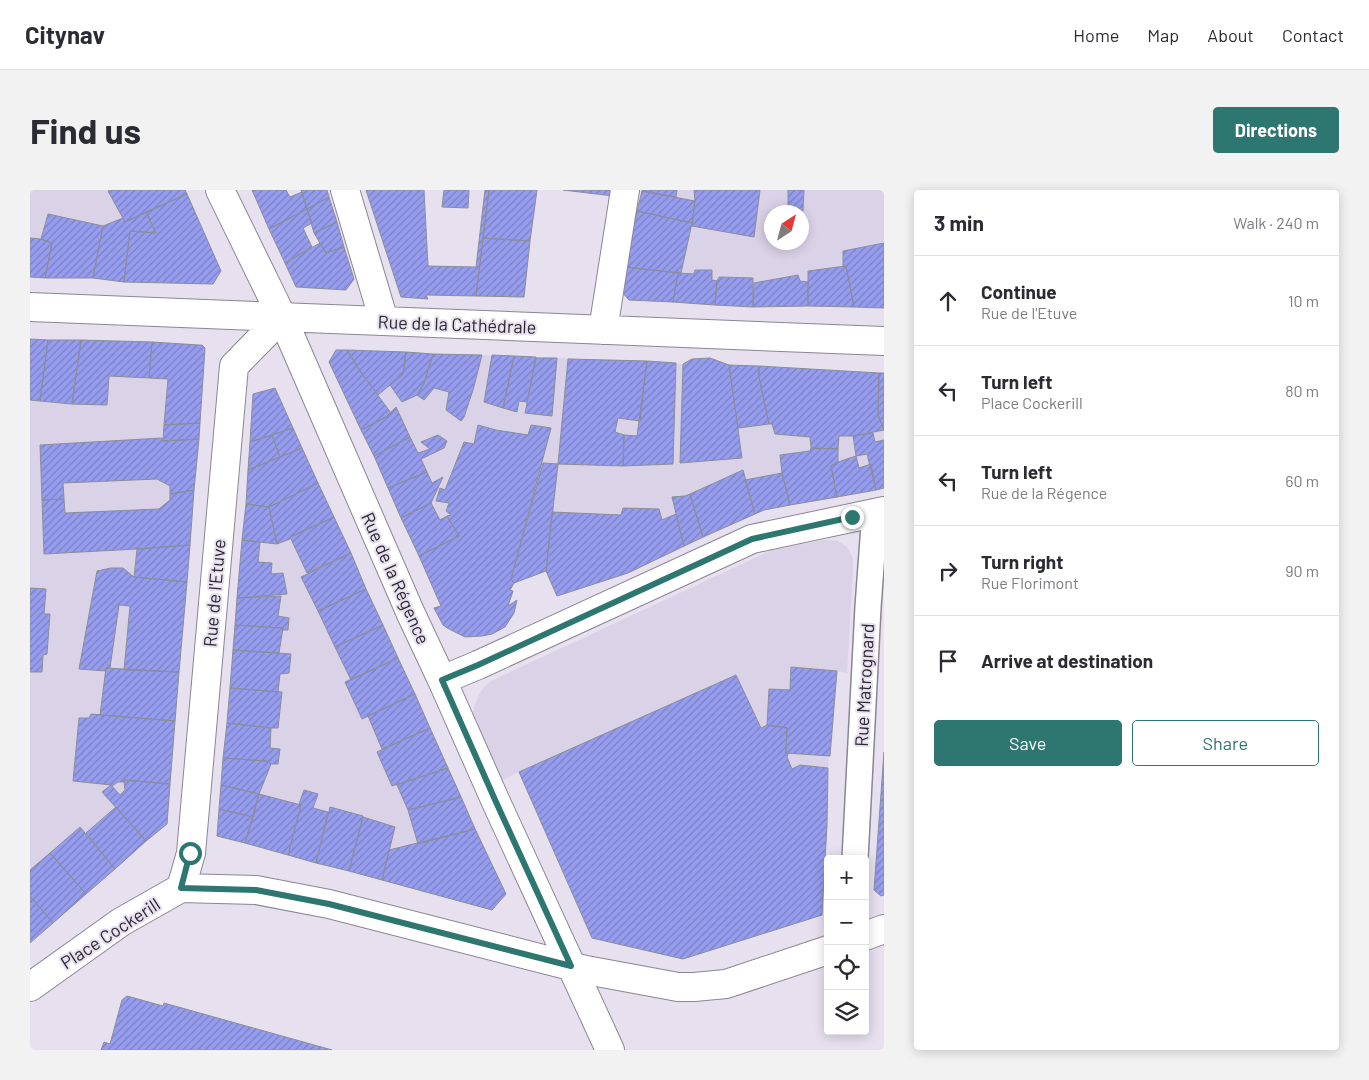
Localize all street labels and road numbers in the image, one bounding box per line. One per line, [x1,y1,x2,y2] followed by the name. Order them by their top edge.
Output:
[377,310,537,338] street label: Rue de la Cathédrale
[357,509,435,647] street label: Rue de la Régence
[198,538,230,648] street label: Rue de l'Etuve
[850,623,878,747] street label: Rue Matrognard
[56,893,164,973] street label: Place Cockerill

